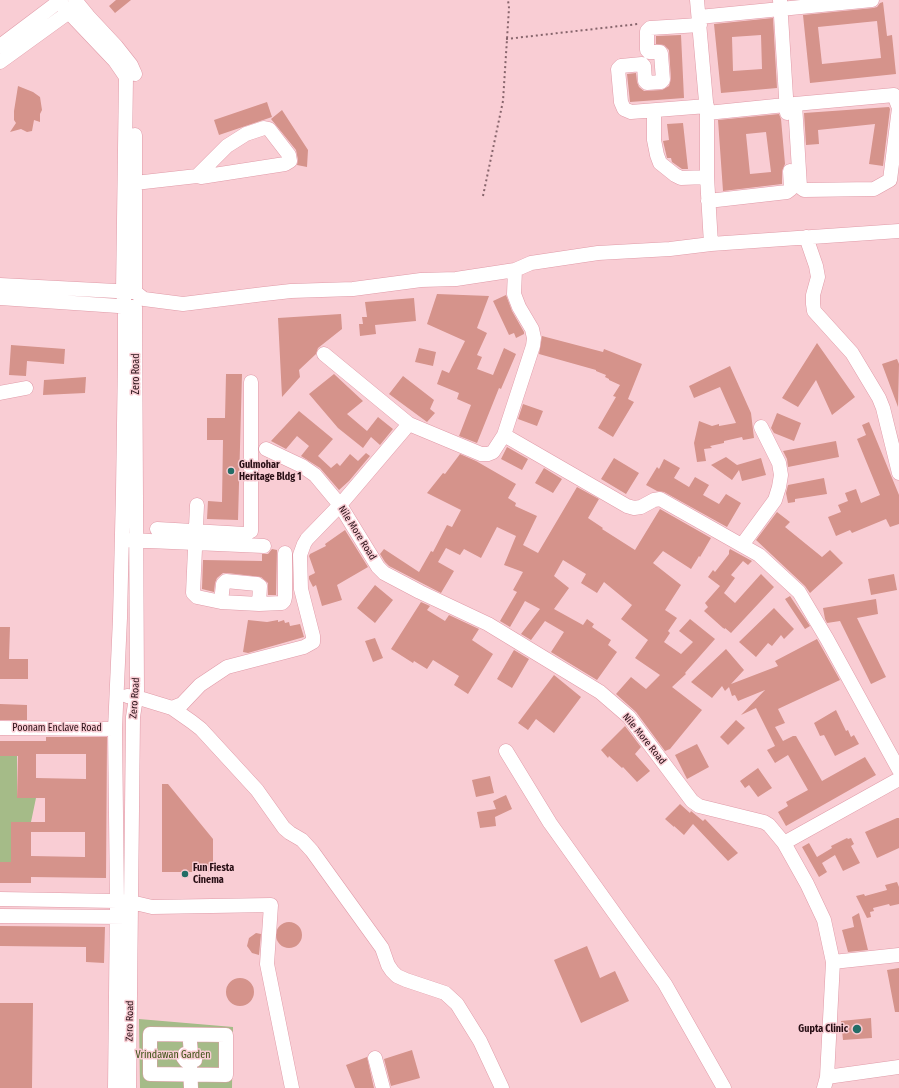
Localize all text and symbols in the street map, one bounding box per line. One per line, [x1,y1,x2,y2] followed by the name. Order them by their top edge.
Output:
[130,354,142,394] street label: Zero Road
[239,459,302,482] place label: Gulmohar Heritage Bldg 1
[226,466,236,476] marker: Gulmohar Heritage Bldg 1
[335,504,379,562] street label: Nile More Road
[128,677,142,719] street label: Zero Road
[620,711,668,767] street label: Nile More Road
[12,722,102,734] street label: Poonam Enclave Road
[193,862,234,886] place label: Fun Fiesta Cinema
[180,869,190,879] marker: Fun Fiesta Cinema
[124,1000,136,1042] street label: Zero Road
[798,1023,848,1035] place label: Gupta Clinic
[851,1023,863,1035] marker: Gupta Clinic
[136,1049,210,1061] park label: Vrindawan Garden

